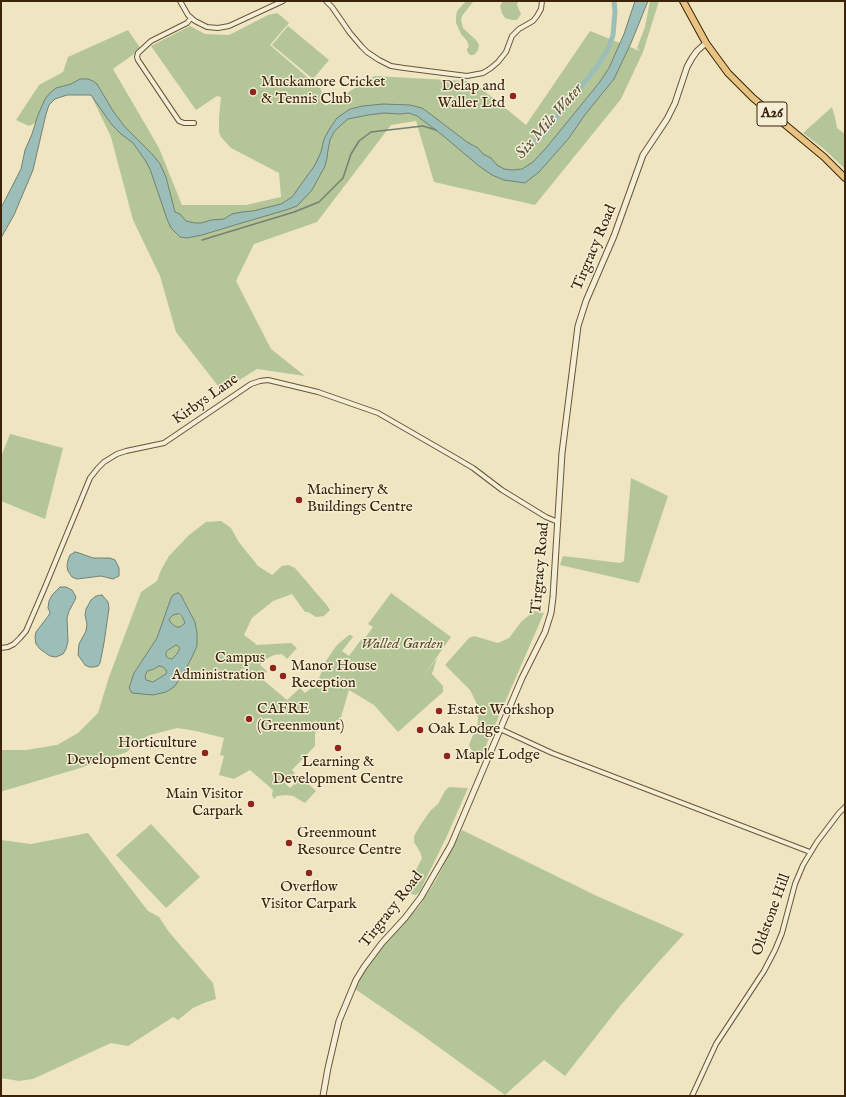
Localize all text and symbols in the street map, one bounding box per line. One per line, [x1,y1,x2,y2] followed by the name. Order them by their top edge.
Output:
[261,74,385,109] place label: Muckamore Cricket & Tennis Club
[438,78,505,113] place label: Delap and Waller Ltd
[512,80,588,164] water label: Six Mile Water
[248,87,258,97] marker: Muckamore Cricket & Tennis Club
[508,91,518,101] marker: Delap and Waller Ltd
[757,102,787,126] road number: A26
[569,202,621,294] street label: Tirgracy Road
[170,371,242,429] street label: Kirbys Lane
[307,482,413,517] place label: Machinery & Buildings Centre
[294,495,304,505] marker: Machinery & Buildings Centre
[528,522,554,614] street label: Tirgracy Road
[361,636,443,654] park label: Walled Garden
[172,650,265,685] place label: Campus Administration
[291,658,377,693] place label: Manor House Reception
[268,663,278,673] marker: Campus Administration
[278,671,288,681] marker: Manor House Reception
[257,701,344,736] place label: CAFRE (Greenmount)
[447,702,554,720] place label: Estate Workshop
[434,706,444,716] marker: Estate Workshop
[244,714,254,724] marker: CAFRE (Greenmount)
[428,721,500,739] place label: Oak Lodge
[415,725,425,735] marker: Oak Lodge
[67,735,197,770] place label: Horticulture Development Centre
[333,743,343,753] marker: Learning & Development Centre
[455,747,540,765] place label: Maple Lodge
[200,748,210,758] marker: Horticulture Development Centre
[442,751,452,761] marker: Maple Lodge
[273,754,403,789] place label: Learning & Development Centre
[165,786,243,821] place label: Main Visitor Carpark
[246,799,256,809] marker: Main Visitor Carpark
[297,825,402,860] place label: Greenmount Resource Centre
[284,838,294,848] marker: Greenmount Resource Centre
[304,868,314,878] marker: Overflow Visitor Carpark
[357,868,427,952] street label: Tirgracy Road
[749,871,795,959] street label: Oldstone Hill
[261,879,357,914] place label: Overflow Visitor Carpark

